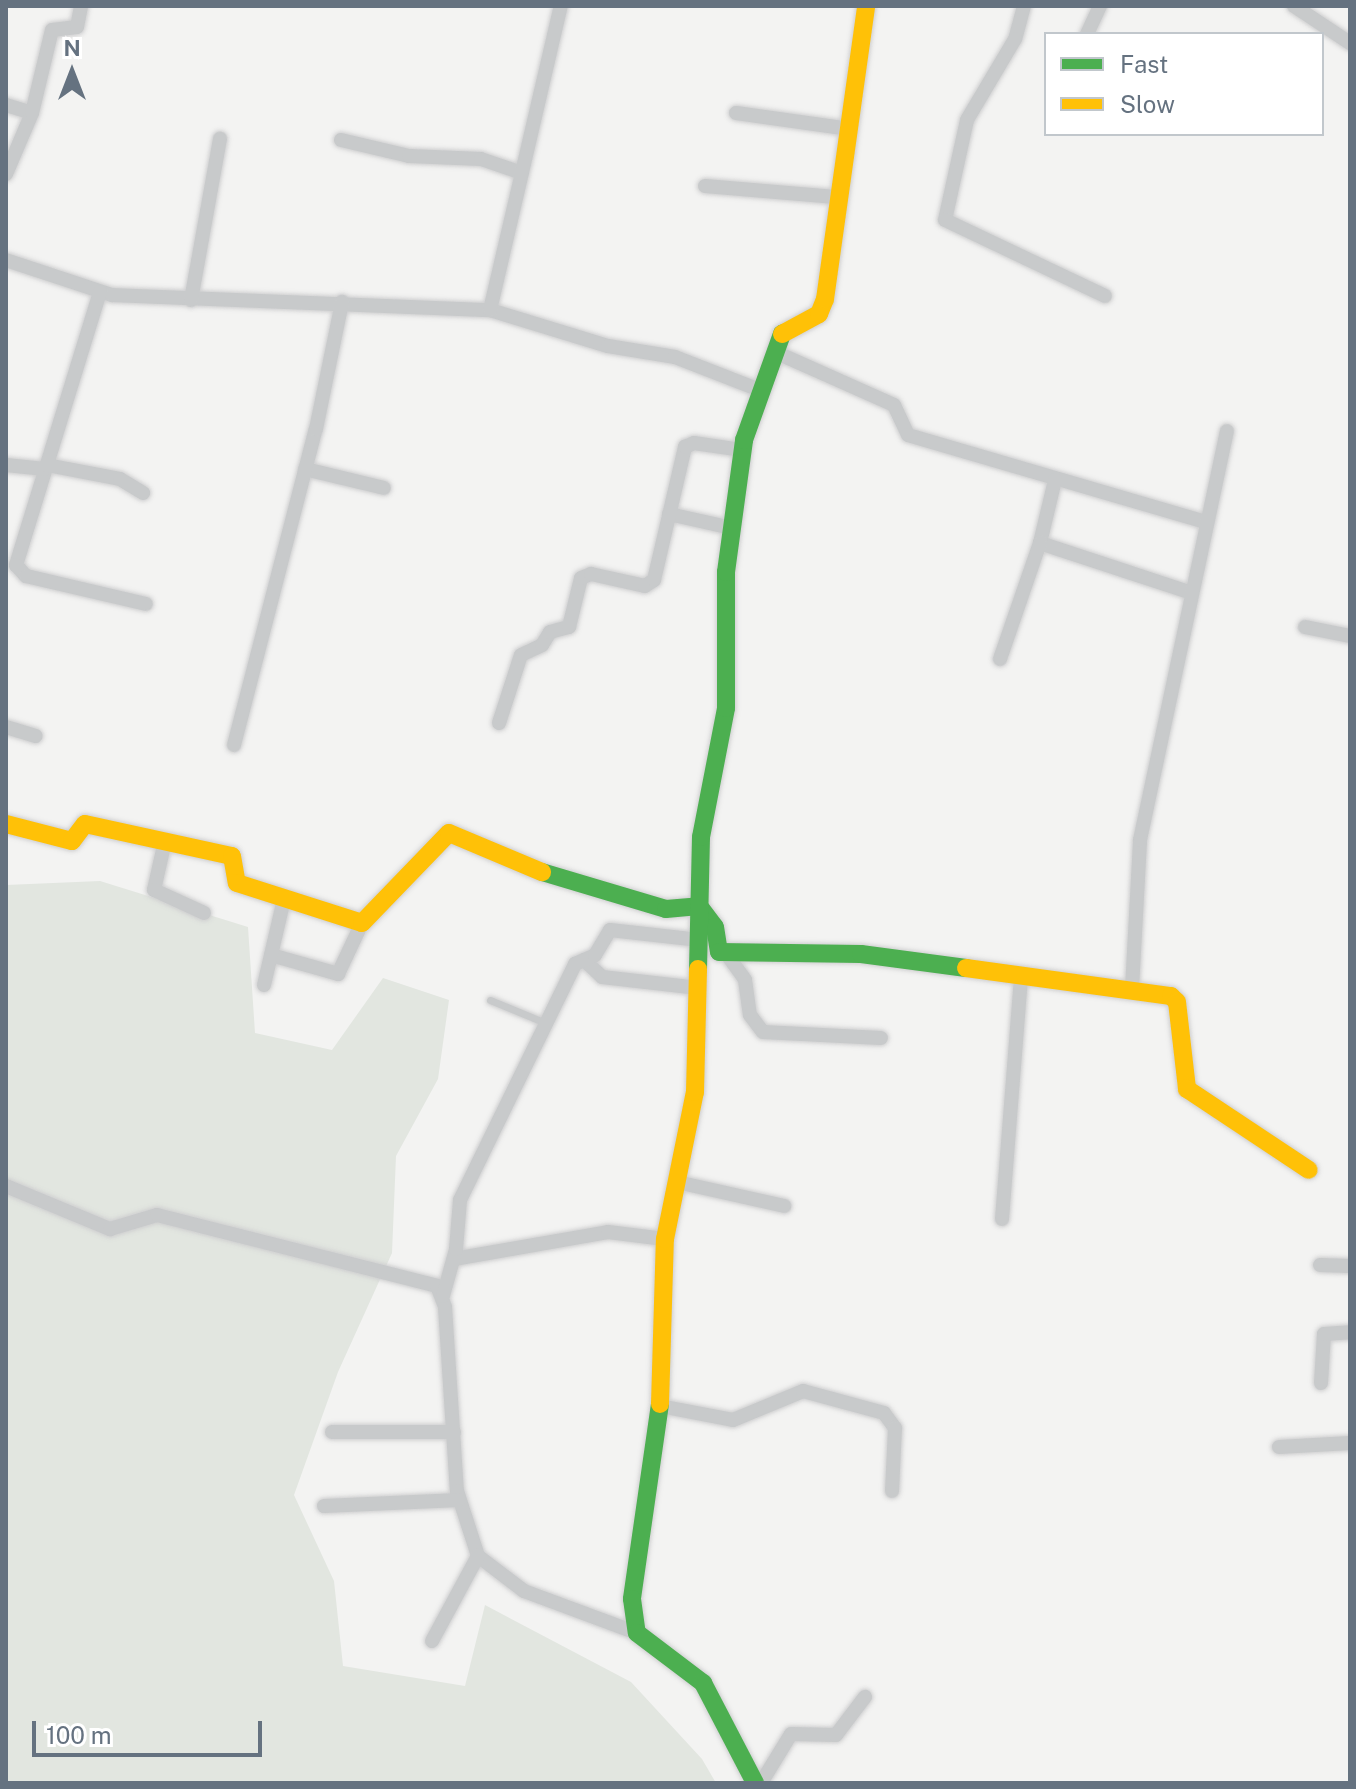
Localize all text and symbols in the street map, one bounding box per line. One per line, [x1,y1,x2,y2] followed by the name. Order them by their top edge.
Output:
[32,32,112,112] north arrow
[1044,32,1324,136] legend
[63,35,81,61] text: N
[1120,50,1168,78] text: Fast
[1120,90,1175,118] text: Slow
[36,1705,266,1755] scale bar
[46,1721,112,1749] text: 100 m

